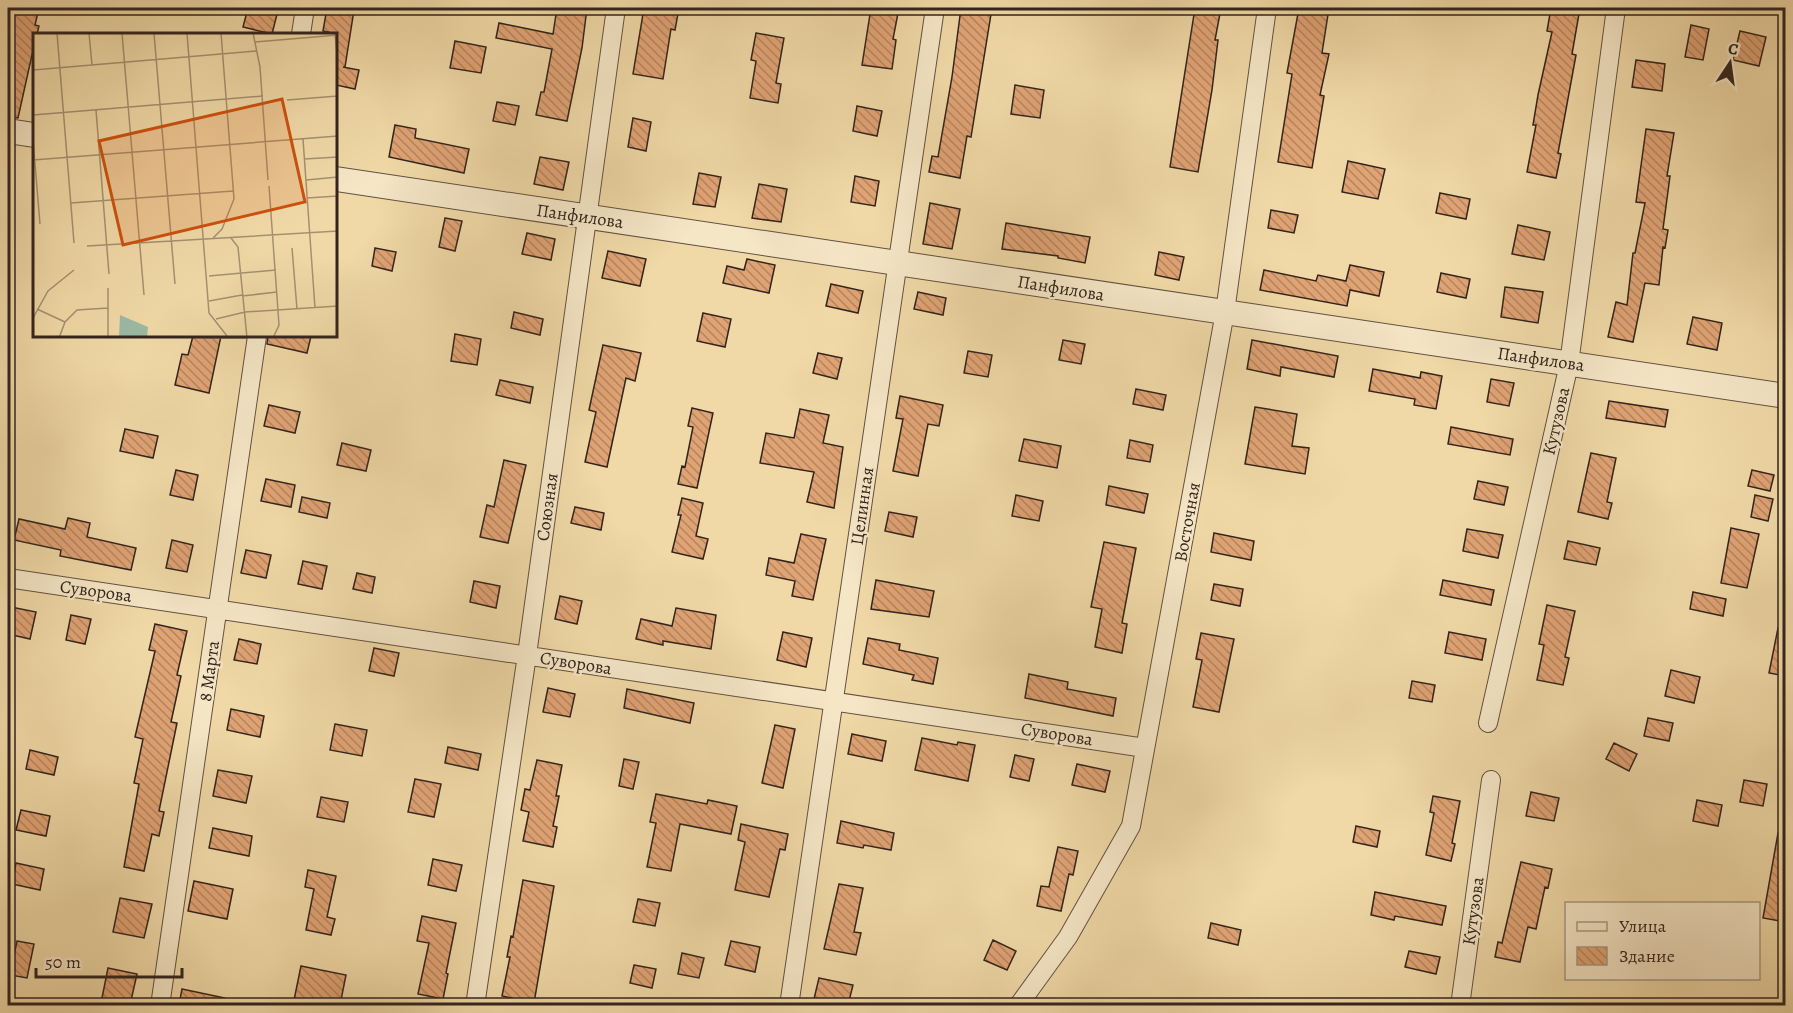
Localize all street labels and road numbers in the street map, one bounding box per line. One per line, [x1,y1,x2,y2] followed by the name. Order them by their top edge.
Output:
[535,198,626,234] street label: Панфилова
[1016,269,1107,307] street label: Панфилова
[1496,341,1587,377] street label: Панфилова
[1537,384,1576,457] street label: Кутузова
[845,465,879,547] street label: Целинная
[530,471,564,543] street label: Союзная
[1168,480,1206,564] street label: Восточная
[59,574,134,608] street label: Суворова
[193,638,225,703] street label: 8 Марта
[538,645,614,681] street label: Суворова
[1019,716,1095,752] street label: Суворова
[1456,875,1490,947] street label: Кутузова

